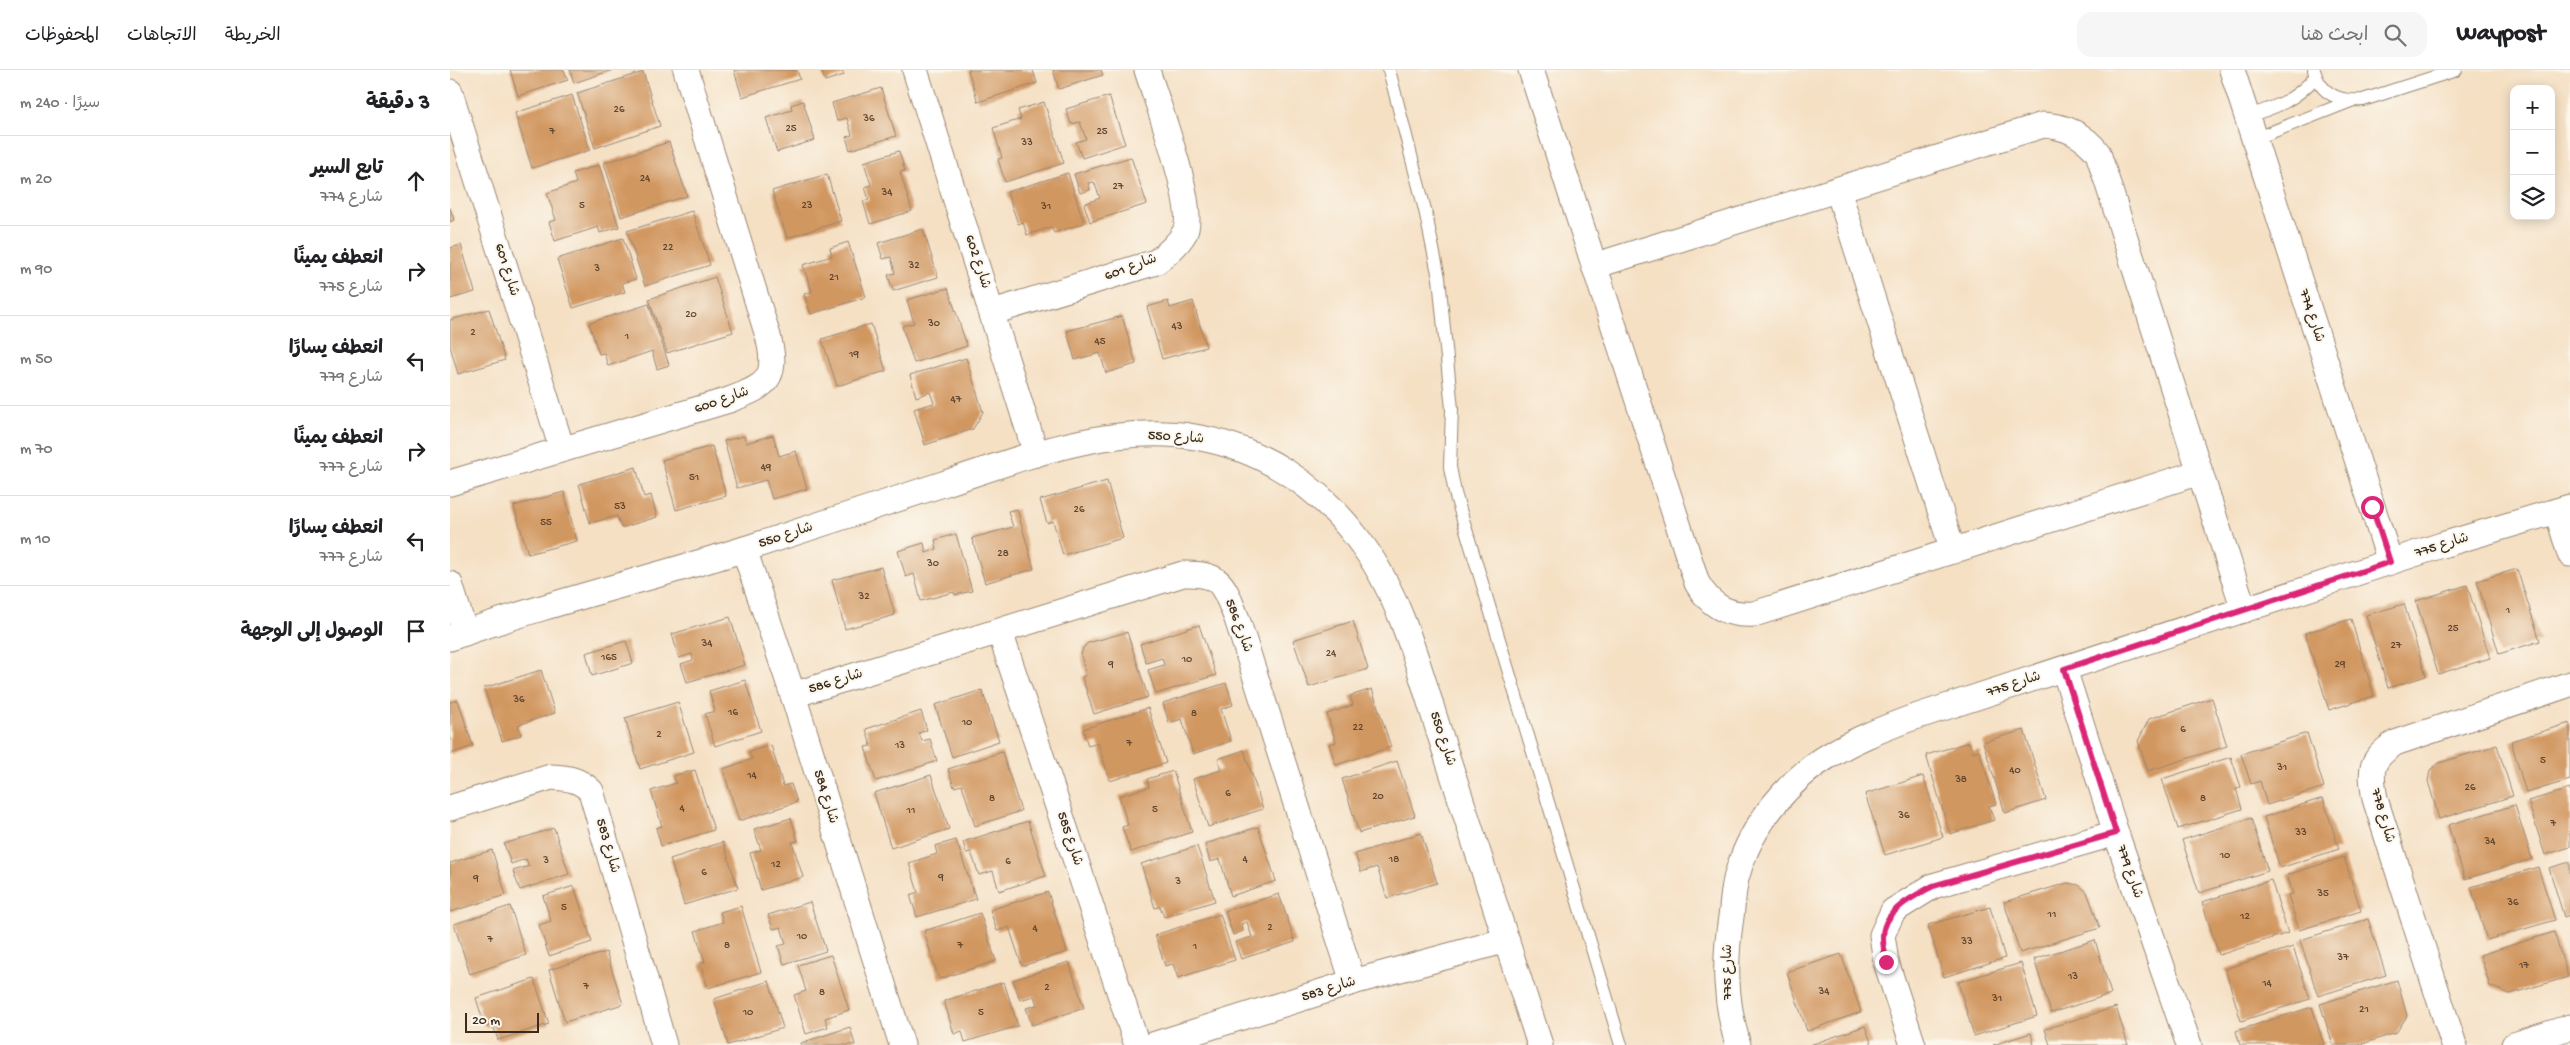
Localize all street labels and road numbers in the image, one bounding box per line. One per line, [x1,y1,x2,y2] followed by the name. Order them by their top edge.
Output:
[960,233,994,291] street label: شارع 602
[490,242,522,298] street label: شارع 601
[1103,251,1159,285] street label: شارع 601
[2294,286,2328,345] street label: شارع 774
[692,384,752,418] street label: شارع 600
[1147,428,1205,448] street label: شارع 550
[757,519,815,553] street label: شارع 550
[2412,530,2471,563] street label: شارع 775
[1220,597,1256,655] street label: شارع 586
[807,666,865,698] street label: شارع 586
[1984,668,2043,702] street label: شارع 775
[1425,710,1459,768] street label: شارع 550
[809,768,841,826] street label: شارع 584
[2366,786,2398,845] street label: شارع 778
[1052,810,1086,868] street label: شارع 585
[591,817,623,875] street label: شارع 583
[2112,842,2146,901] street label: شارع 779
[1720,944,1737,1001] street label: شارع 775
[1300,974,1358,1006] street label: شارع 583

